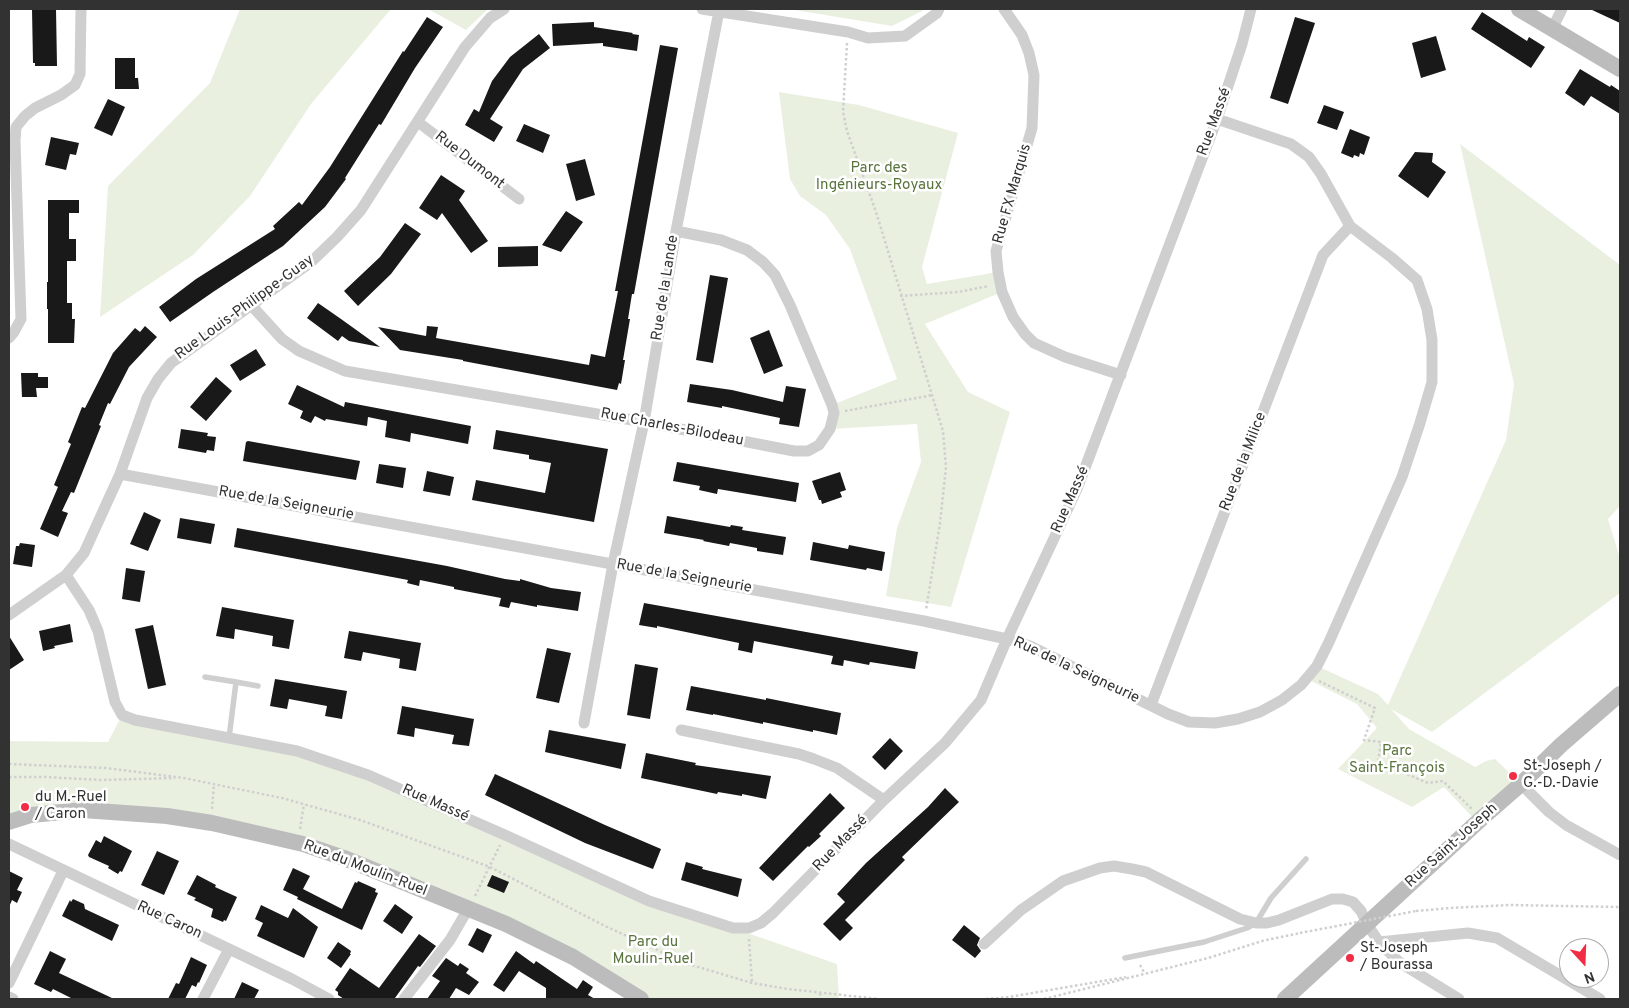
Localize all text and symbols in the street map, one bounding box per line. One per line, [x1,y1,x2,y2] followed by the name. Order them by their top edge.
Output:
[1194,85,1236,159] street label: Rue Massé
[431,128,507,194] street label: Rue Dumont
[990,142,1036,246] street label: Rue FX Marquis
[816,160,942,195] park label: Parc des Ingénieurs-Royaux
[649,234,683,342] street label: Rue de la Lande
[172,252,318,364] street label: Rue Louis-Philippe-Guay
[599,405,745,451] street label: Rue Charles-Bilodeau
[1217,410,1271,514] street label: Rue de la Milice
[1048,464,1094,536] street label: Rue Massé
[217,483,355,525] street label: Rue de la Seigneurie
[615,556,753,598] street label: Rue de la Seigneurie
[1010,634,1142,708] street label: Rue de la Seigneurie
[1349,743,1445,778] park label: Parc Saint-François
[1523,758,1602,793] place label: St-Joseph / G.-D.-Davie
[1507,770,1519,782] marker: St-Joseph / G.-D.-Davie
[399,781,471,827] street label: Rue Massé
[35,789,107,824] place label: du M.-Ruel / Caron
[1402,800,1502,892] street label: Rue Saint-Joseph
[19,801,31,813] marker: du M.-Ruel / Caron
[810,812,872,876] street label: Rue Massé
[301,837,429,901] street label: Rue du Moulin-Ruel
[134,898,204,944] street label: Rue Caron
[612,934,694,969] park label: Parc du Moulin-Ruel
[1559,938,1609,988] north arrow
[1360,940,1433,975] place label: St-Joseph / Bourassa
[1344,952,1356,964] marker: St-Joseph / Bourassa
[1581,967,1597,986] text: N

